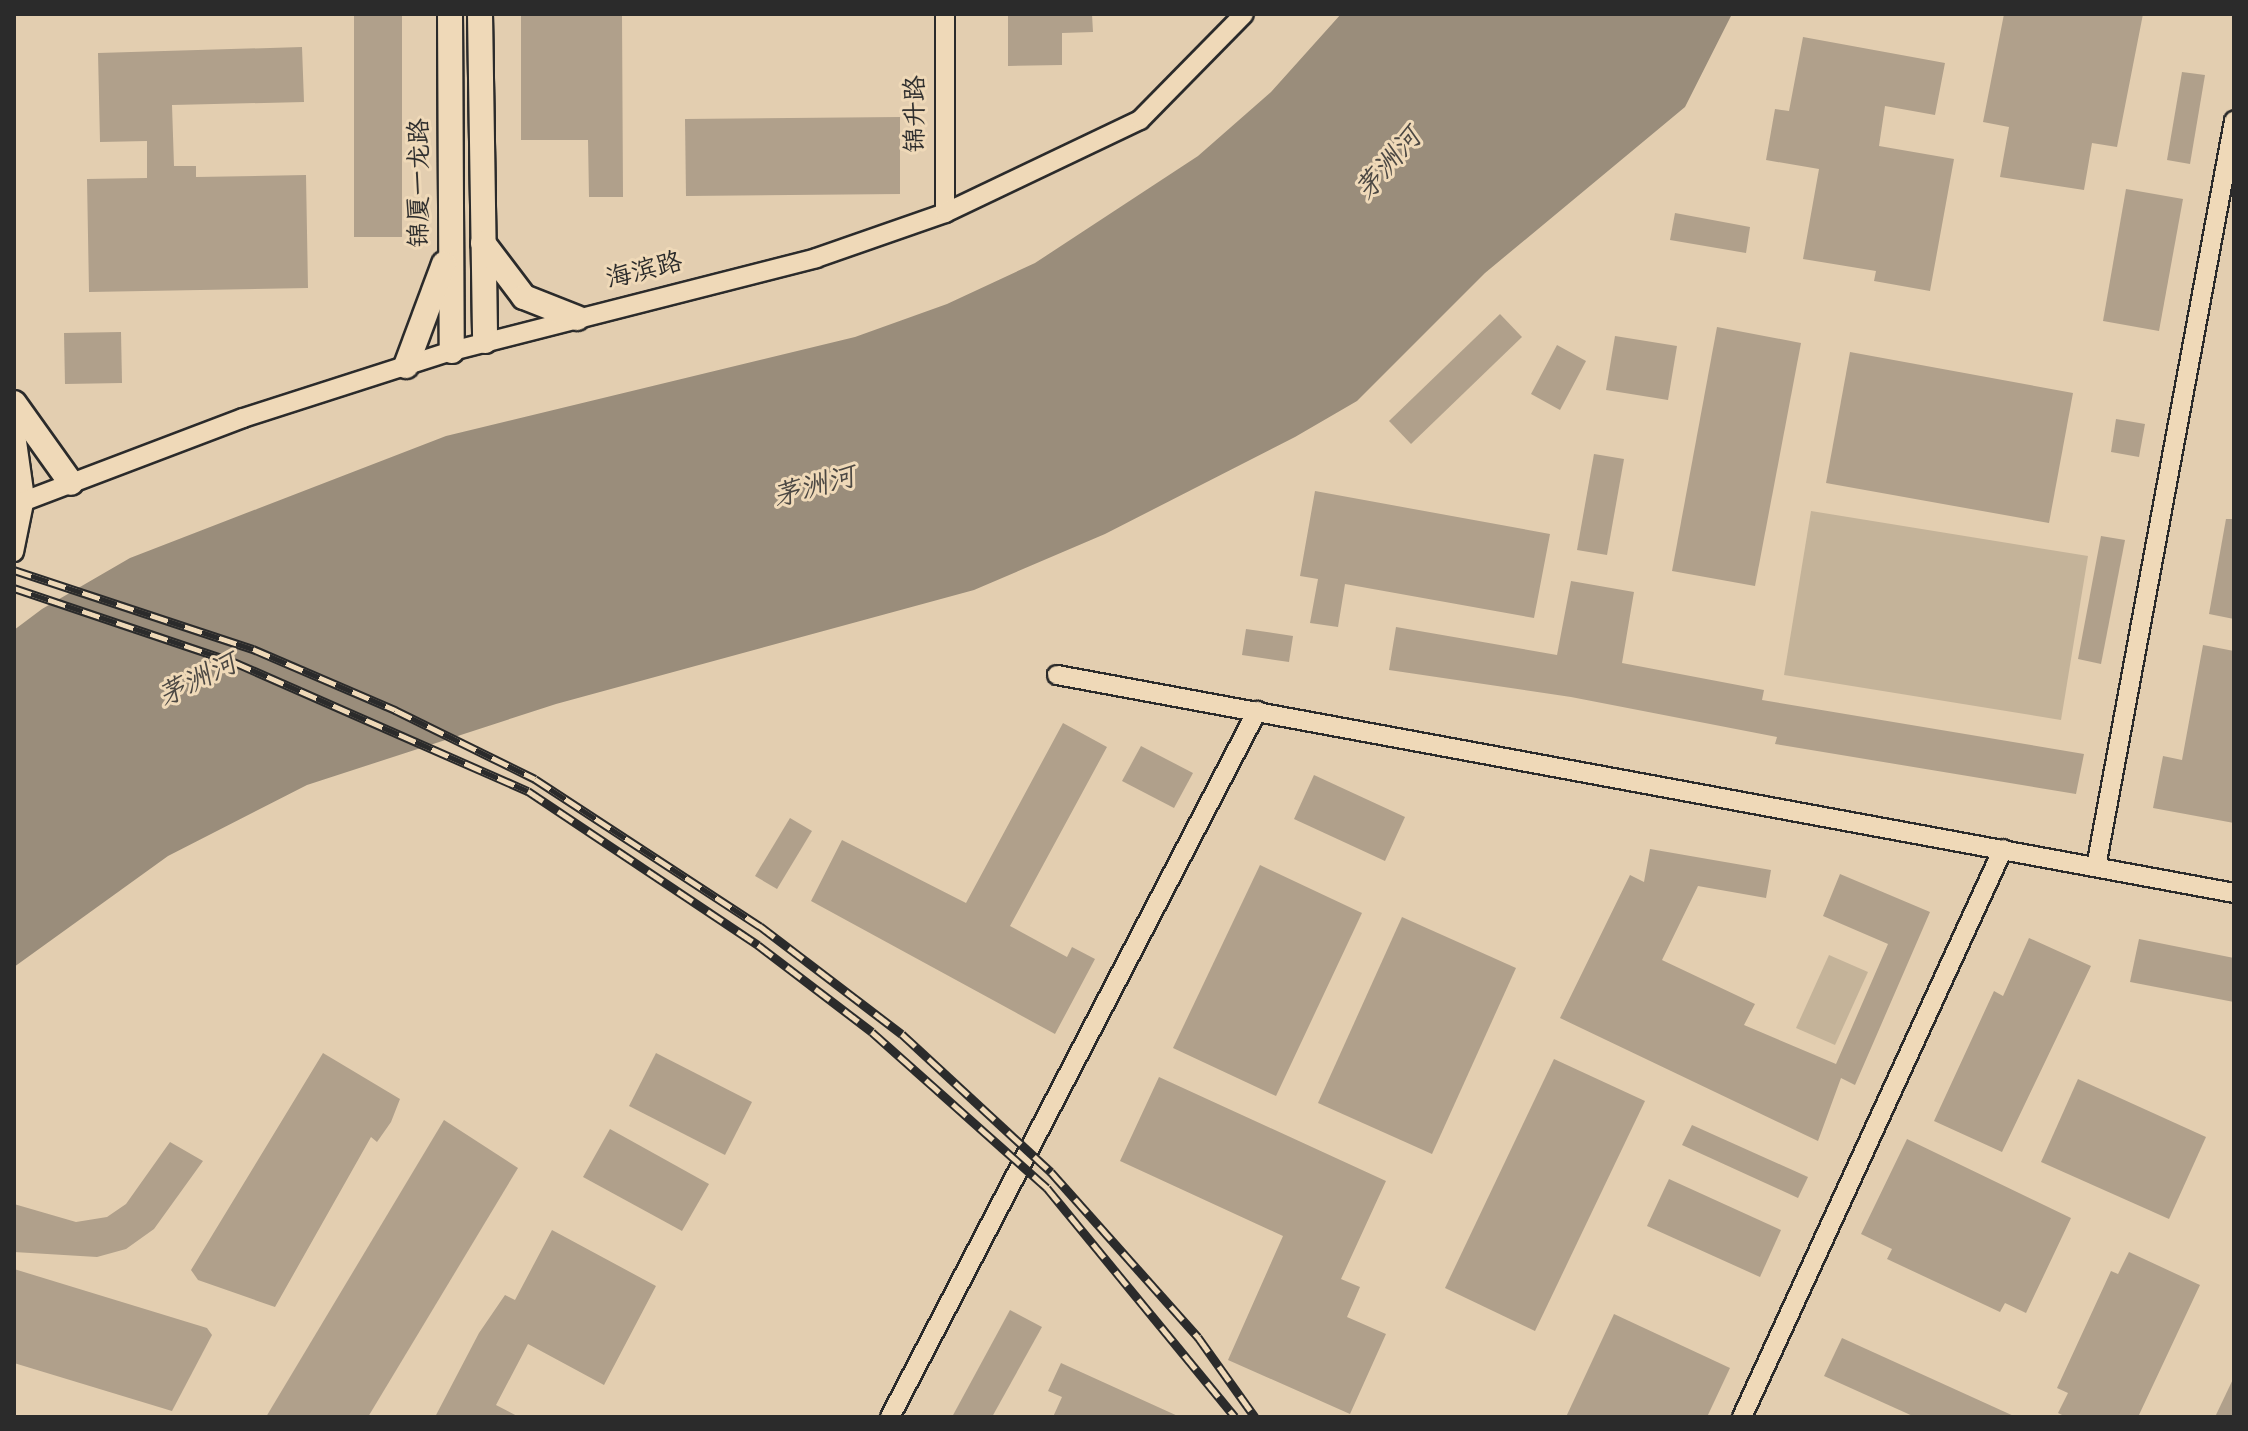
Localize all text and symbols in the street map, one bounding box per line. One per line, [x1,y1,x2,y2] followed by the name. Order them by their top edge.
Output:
[903,75,935,153] street label: 锦升路
[407,118,439,248] street label: 锦厦一龙路
[1351,123,1431,209] water label: 茅洲河
[603,249,687,299] street label: 海滨路
[770,463,860,517] water label: 茅洲河
[154,649,244,717] water label: 茅洲河

